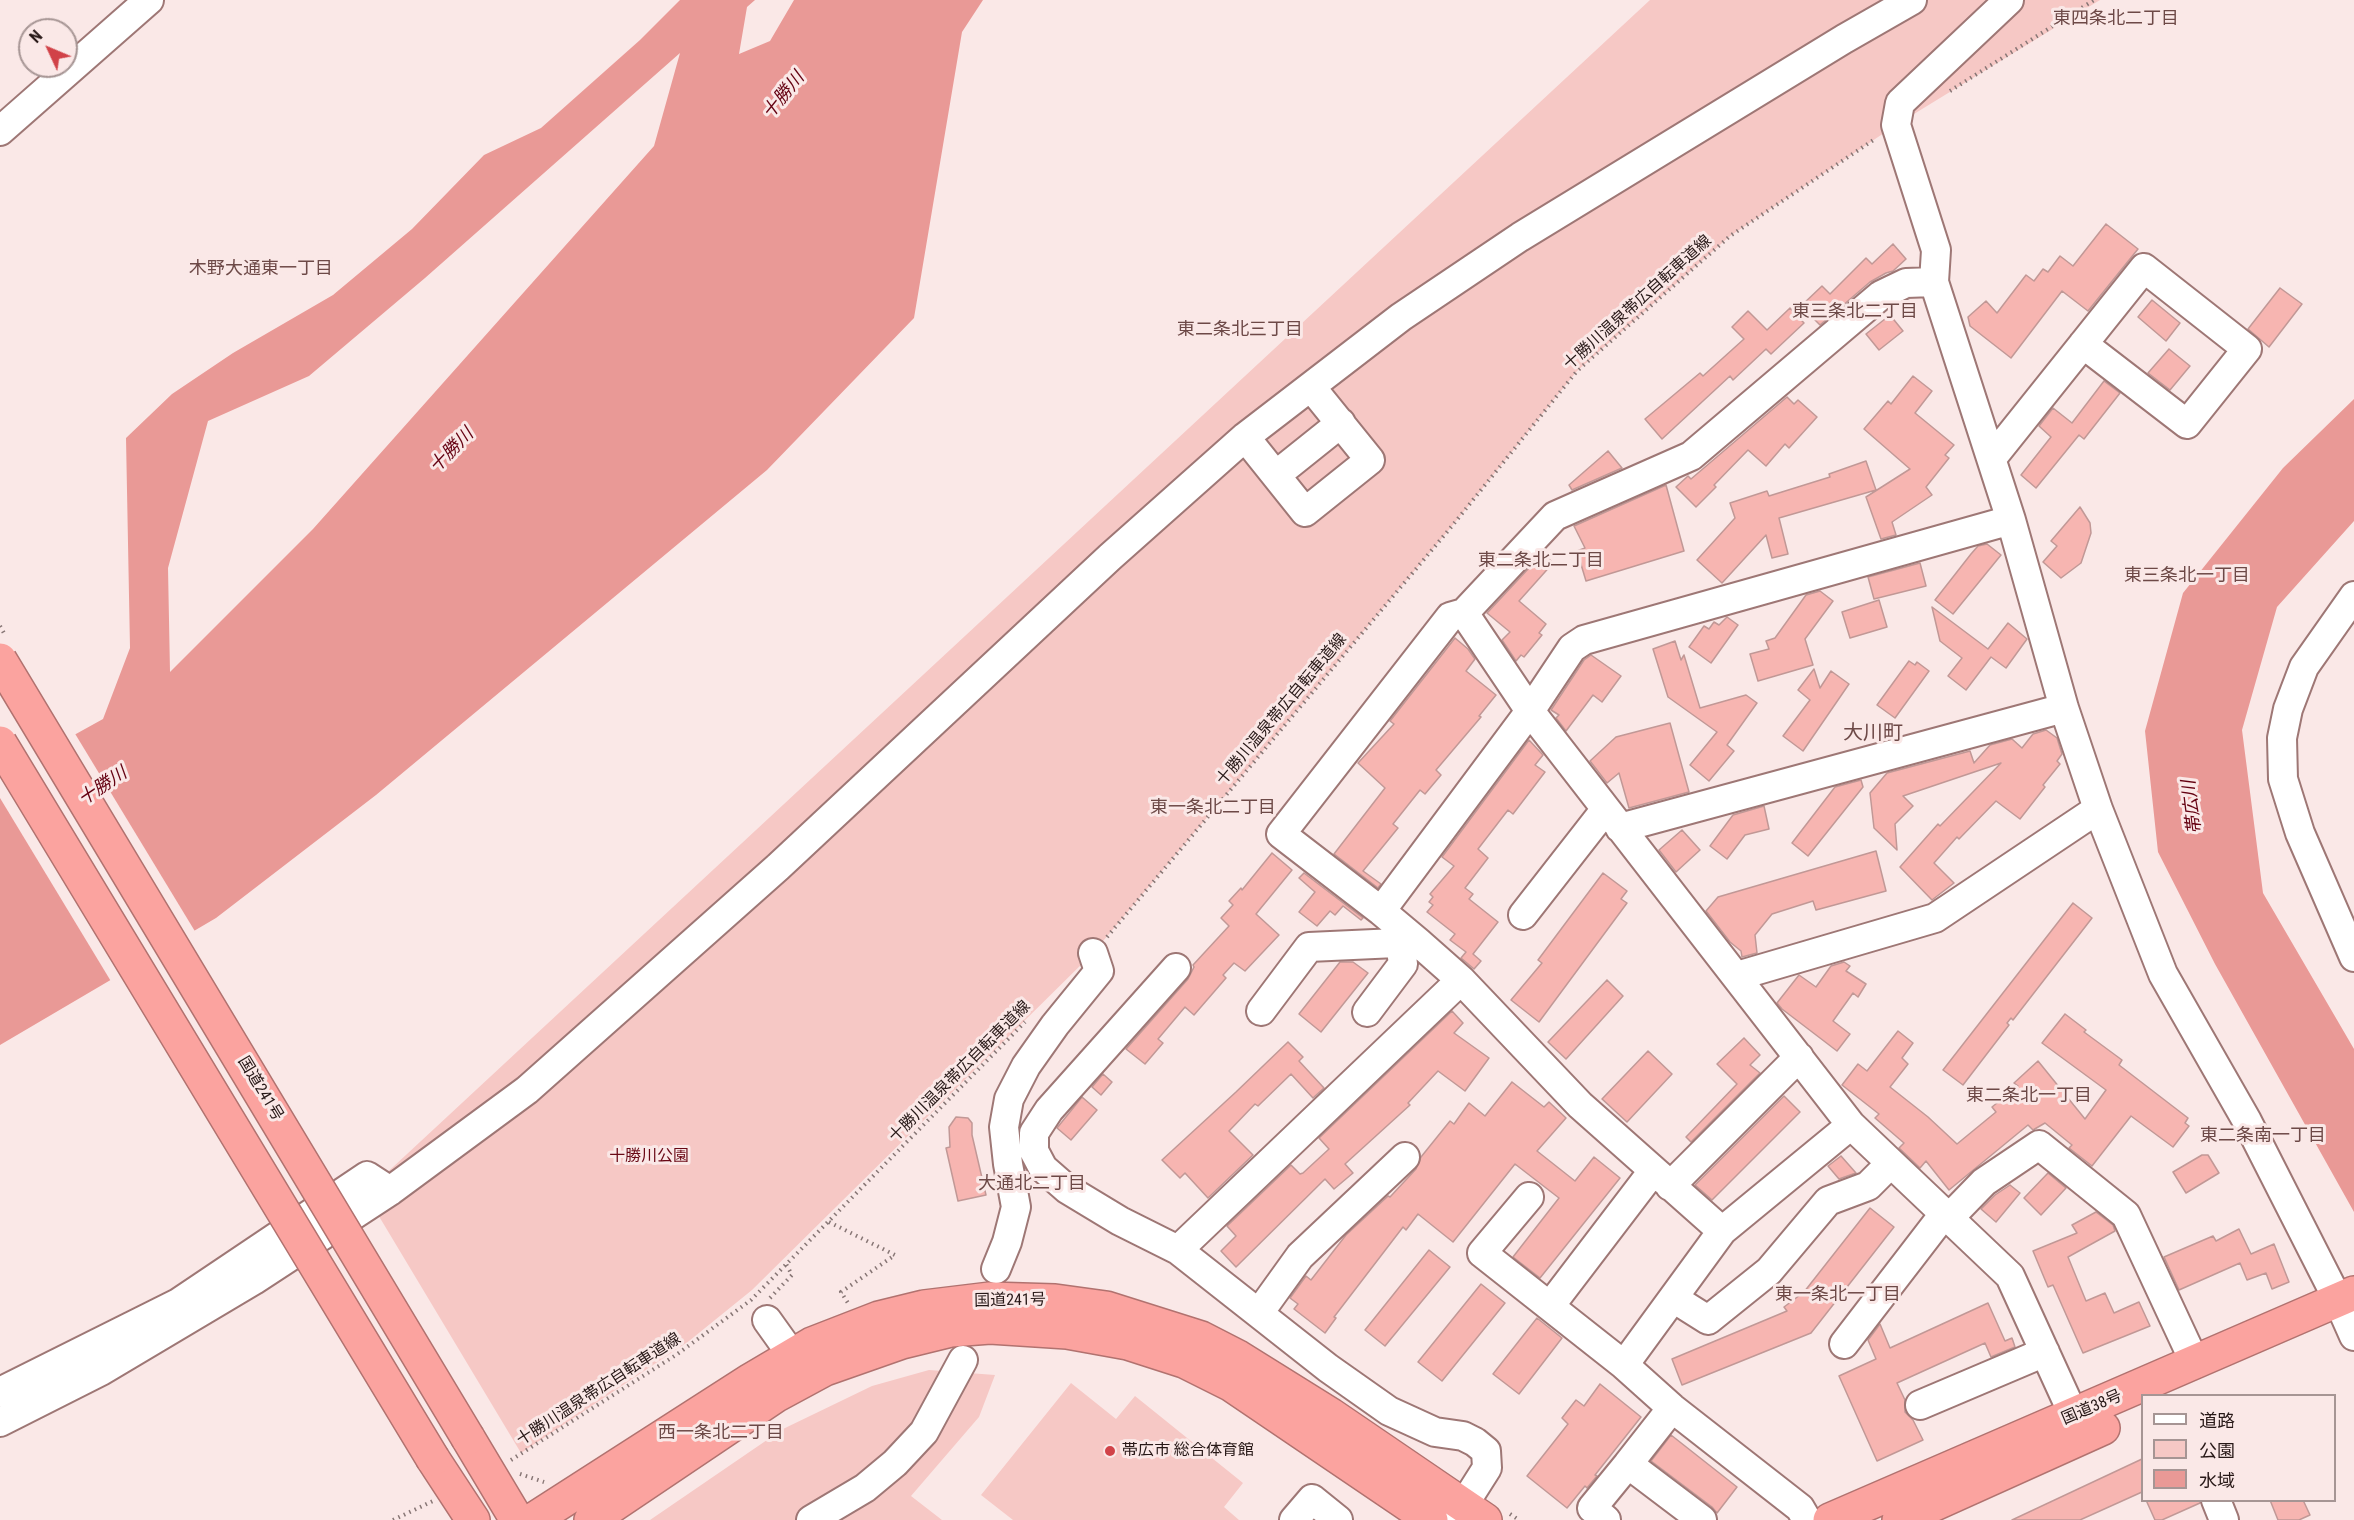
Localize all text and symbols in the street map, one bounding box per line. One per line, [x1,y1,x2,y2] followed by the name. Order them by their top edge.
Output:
[2053,8,2179,30] district label: 東四条北二丁目
[18,18,78,78] north arrow
[26,26,46,47] text: N
[759,68,809,124] water label: 十勝川
[1560,232,1716,374] street label: 十勝川温泉帯広自転車道線
[189,258,333,280] district label: 木野大通東一丁目
[1792,301,1918,323] district label: 東三条北二丁目
[1177,319,1303,341] district label: 東二条北三丁目
[425,424,479,478] water label: 十勝川
[1478,550,1604,572] district label: 東二条北二丁目
[2124,565,2250,587] district label: 東三条北一丁目
[1213,630,1351,790] street label: 十勝川温泉帯広自転車道線
[1843,722,1903,746] district label: 大川町
[75,763,131,811] water label: 十勝川
[2179,779,2207,835] water label: 帯広川
[1150,797,1276,819] district label: 東一条北二丁目
[885,997,1035,1147] street label: 十勝川温泉帯広自転車道線
[233,1053,287,1125] street label: 国道241号
[1966,1085,2092,1107] district label: 東二条北一丁目
[2200,1125,2326,1147] district label: 東二条南一丁目
[609,1147,689,1167] park label: 十勝川公園
[978,1173,1086,1195] district label: 大通北二丁目
[1775,1284,1901,1306] district label: 東一条北一丁目
[974,1291,1046,1311] street label: 国道241号
[513,1330,685,1450] street label: 十勝川温泉帯広自転車道線
[2059,1387,2125,1429] street label: 国道38号
[2141,1394,2336,1502] legend
[2199,1410,2235,1431] text: 道路
[658,1422,784,1444] district label: 西一条北二丁目
[2199,1440,2235,1461] text: 公園
[1122,1441,1254,1461] place label: 帯広市 総合体育館
[1103,1444,1117,1458] marker: 帯広市 総合体育館
[2199,1470,2235,1491] text: 水域

